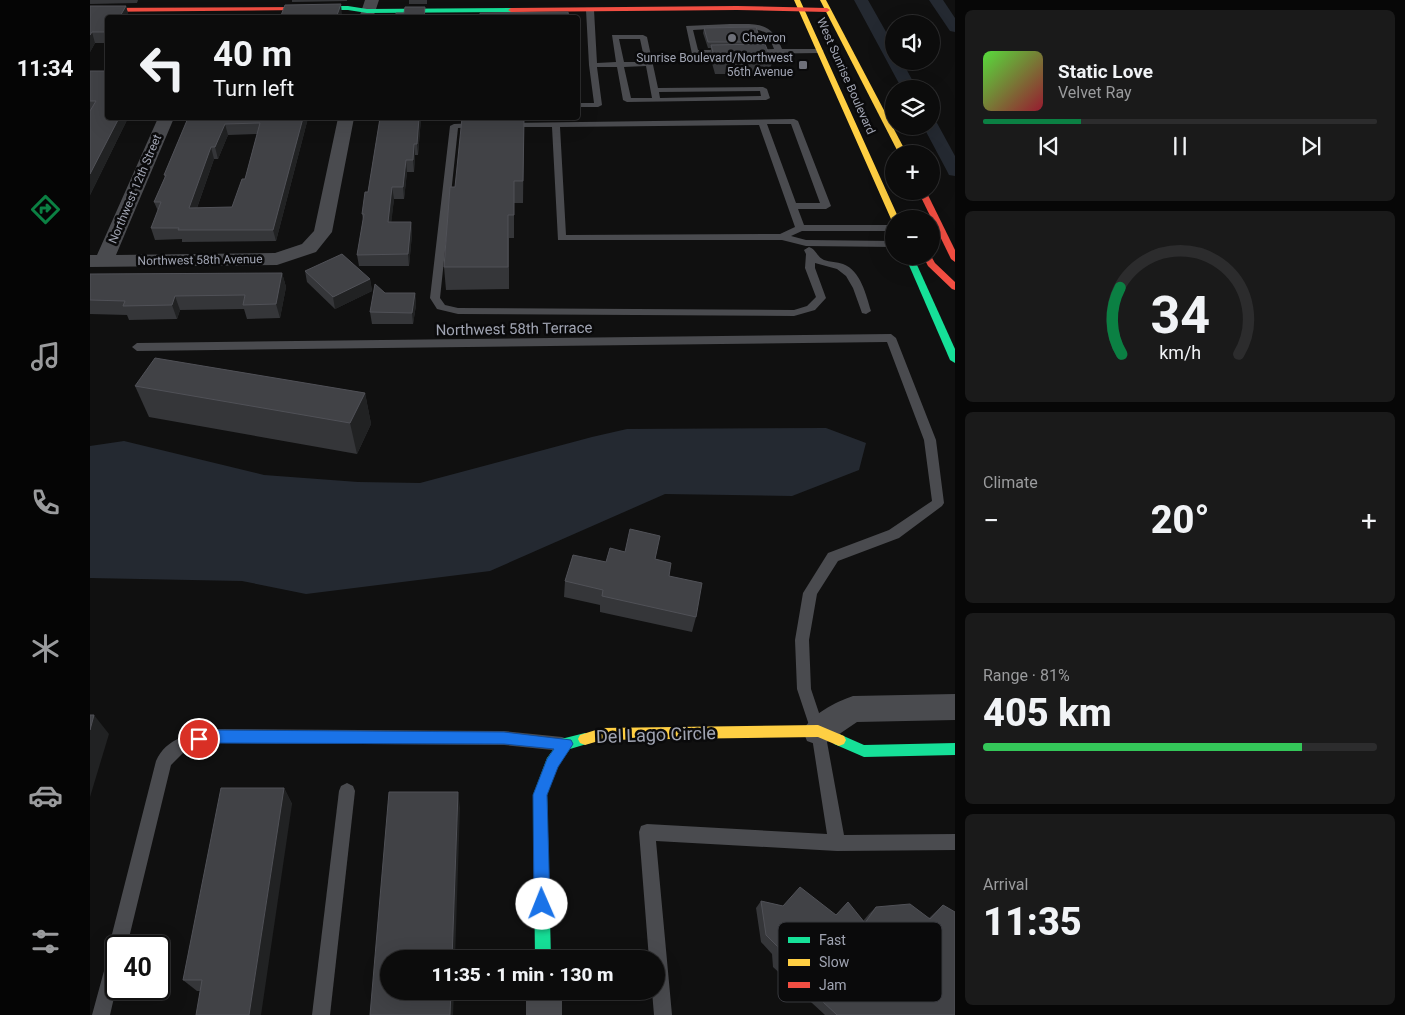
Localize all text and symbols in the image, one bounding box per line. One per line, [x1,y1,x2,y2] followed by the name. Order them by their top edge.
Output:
[885,15,940,265] map controls
[885,15,940,70] button: sound
[814,16,878,136] street label: West Sunrise Boulevard
[742,31,786,45] place label: Chevron
[726,32,738,44] marker: Chevron
[213,34,292,75] text: 40 m
[130,35,195,100] icon: left
[636,51,793,79] place label: Sunrise Boulevard/Northwest 56th Avenue
[17,56,73,81] text: 11:34
[797,59,809,71] marker: Sunrise Boulevard/Northwest 56th Avenue
[1058,60,1153,83] text: Static Love
[213,76,294,101] text: Turn left
[885,80,940,135] button: layers
[1058,83,1132,102] text: Velvet Ray
[106,132,164,246] street label: Northwest 12th Street
[1035,132,1063,160] icon: previous
[1166,132,1194,160] icon: pause
[1297,132,1325,160] icon: next
[885,145,940,200] button: +
[28,192,63,227] icon: directions
[885,210,940,265] button: −
[137,252,263,268] street label: Northwest 58th Avenue
[1150,285,1210,346] text: 34
[435,319,593,339] street label: Northwest 58th Terrace
[28,339,63,374] icon: music
[1159,342,1201,363] text: km/h
[983,473,1038,492] text: Climate
[28,485,63,520] icon: phone
[1151,498,1209,542] text: 20°
[983,504,999,537] text: −
[1361,504,1377,537] text: +
[28,631,63,666] icon: climate
[983,666,1070,685] text: Range · 81%
[983,691,1112,735] text: 405 km
[178,718,220,760] pin
[596,722,716,747] street label: Del Lago Circle
[185,725,213,753] icon: arrive
[28,778,63,813] icon: car
[983,875,1028,894] text: Arrival
[515,877,567,929] position arrow
[983,900,1082,944] text: 11:35
[778,922,942,1002] legend
[28,924,63,959] icon: filters
[819,932,846,948] text: Fast
[105,935,170,1000] speed limit sign: 40
[819,954,850,970] text: Slow
[431,963,614,986] text: 11:35 · 1 min · 130 m
[819,977,847,993] text: Jam

